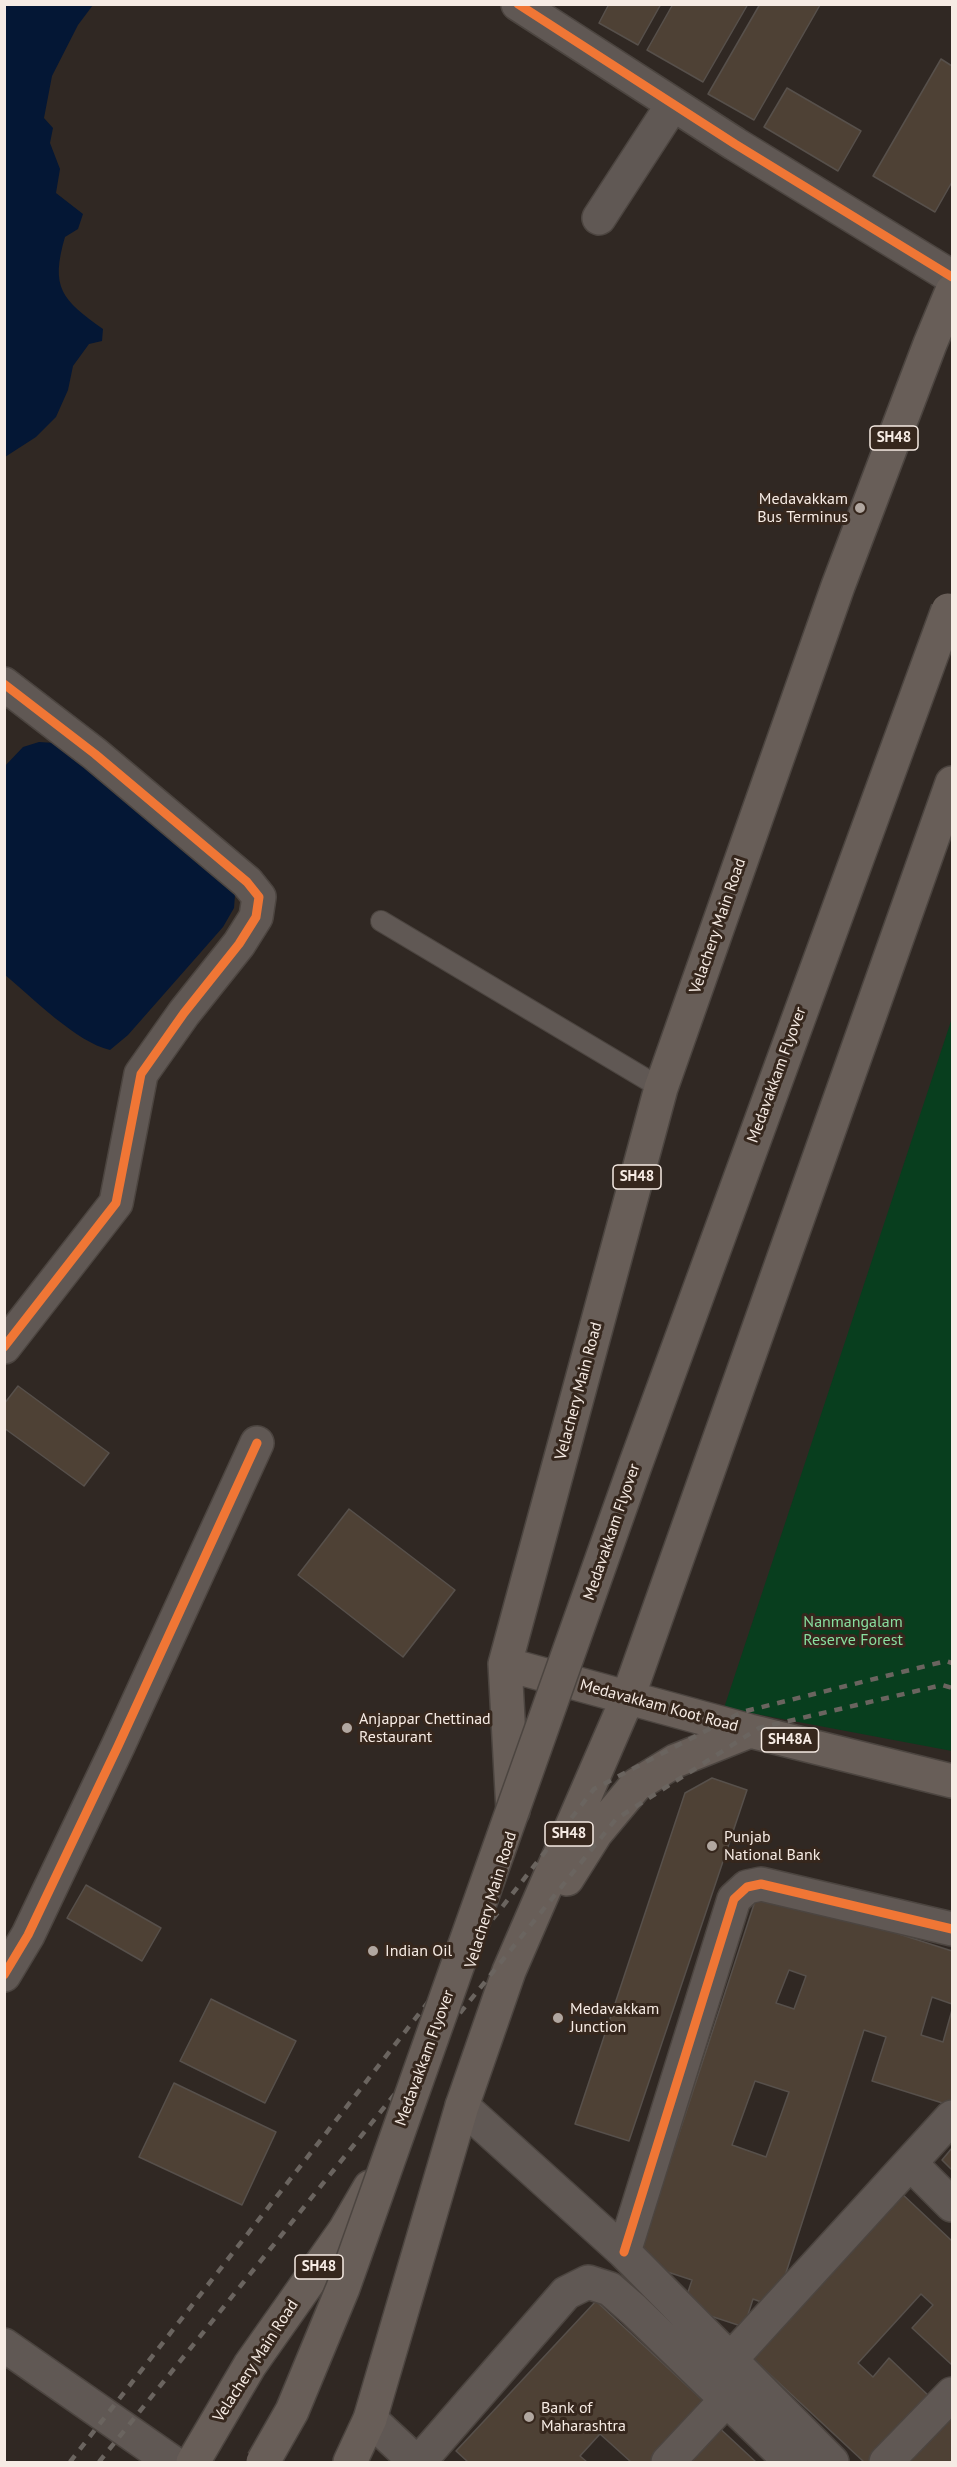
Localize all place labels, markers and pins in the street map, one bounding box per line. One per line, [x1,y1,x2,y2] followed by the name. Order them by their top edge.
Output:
[757,489,848,527] place label: Medavakkam Bus Terminus
[853,501,867,515] marker: Medavakkam Bus Terminus
[359,1709,491,1747] place label: Anjappar Chettinad Restaurant
[340,1721,354,1735] marker: Anjappar Chettinad Restaurant
[724,1827,820,1865] place label: Punjab National Bank
[705,1839,719,1853] marker: Punjab National Bank
[385,1941,452,1961] place label: Indian Oil
[366,1944,380,1958] marker: Indian Oil
[570,1999,659,2037] place label: Medavakkam Junction
[551,2011,565,2025] marker: Medavakkam Junction
[541,2398,626,2436] place label: Bank of Maharashtra
[522,2410,536,2424] marker: Bank of Maharashtra

